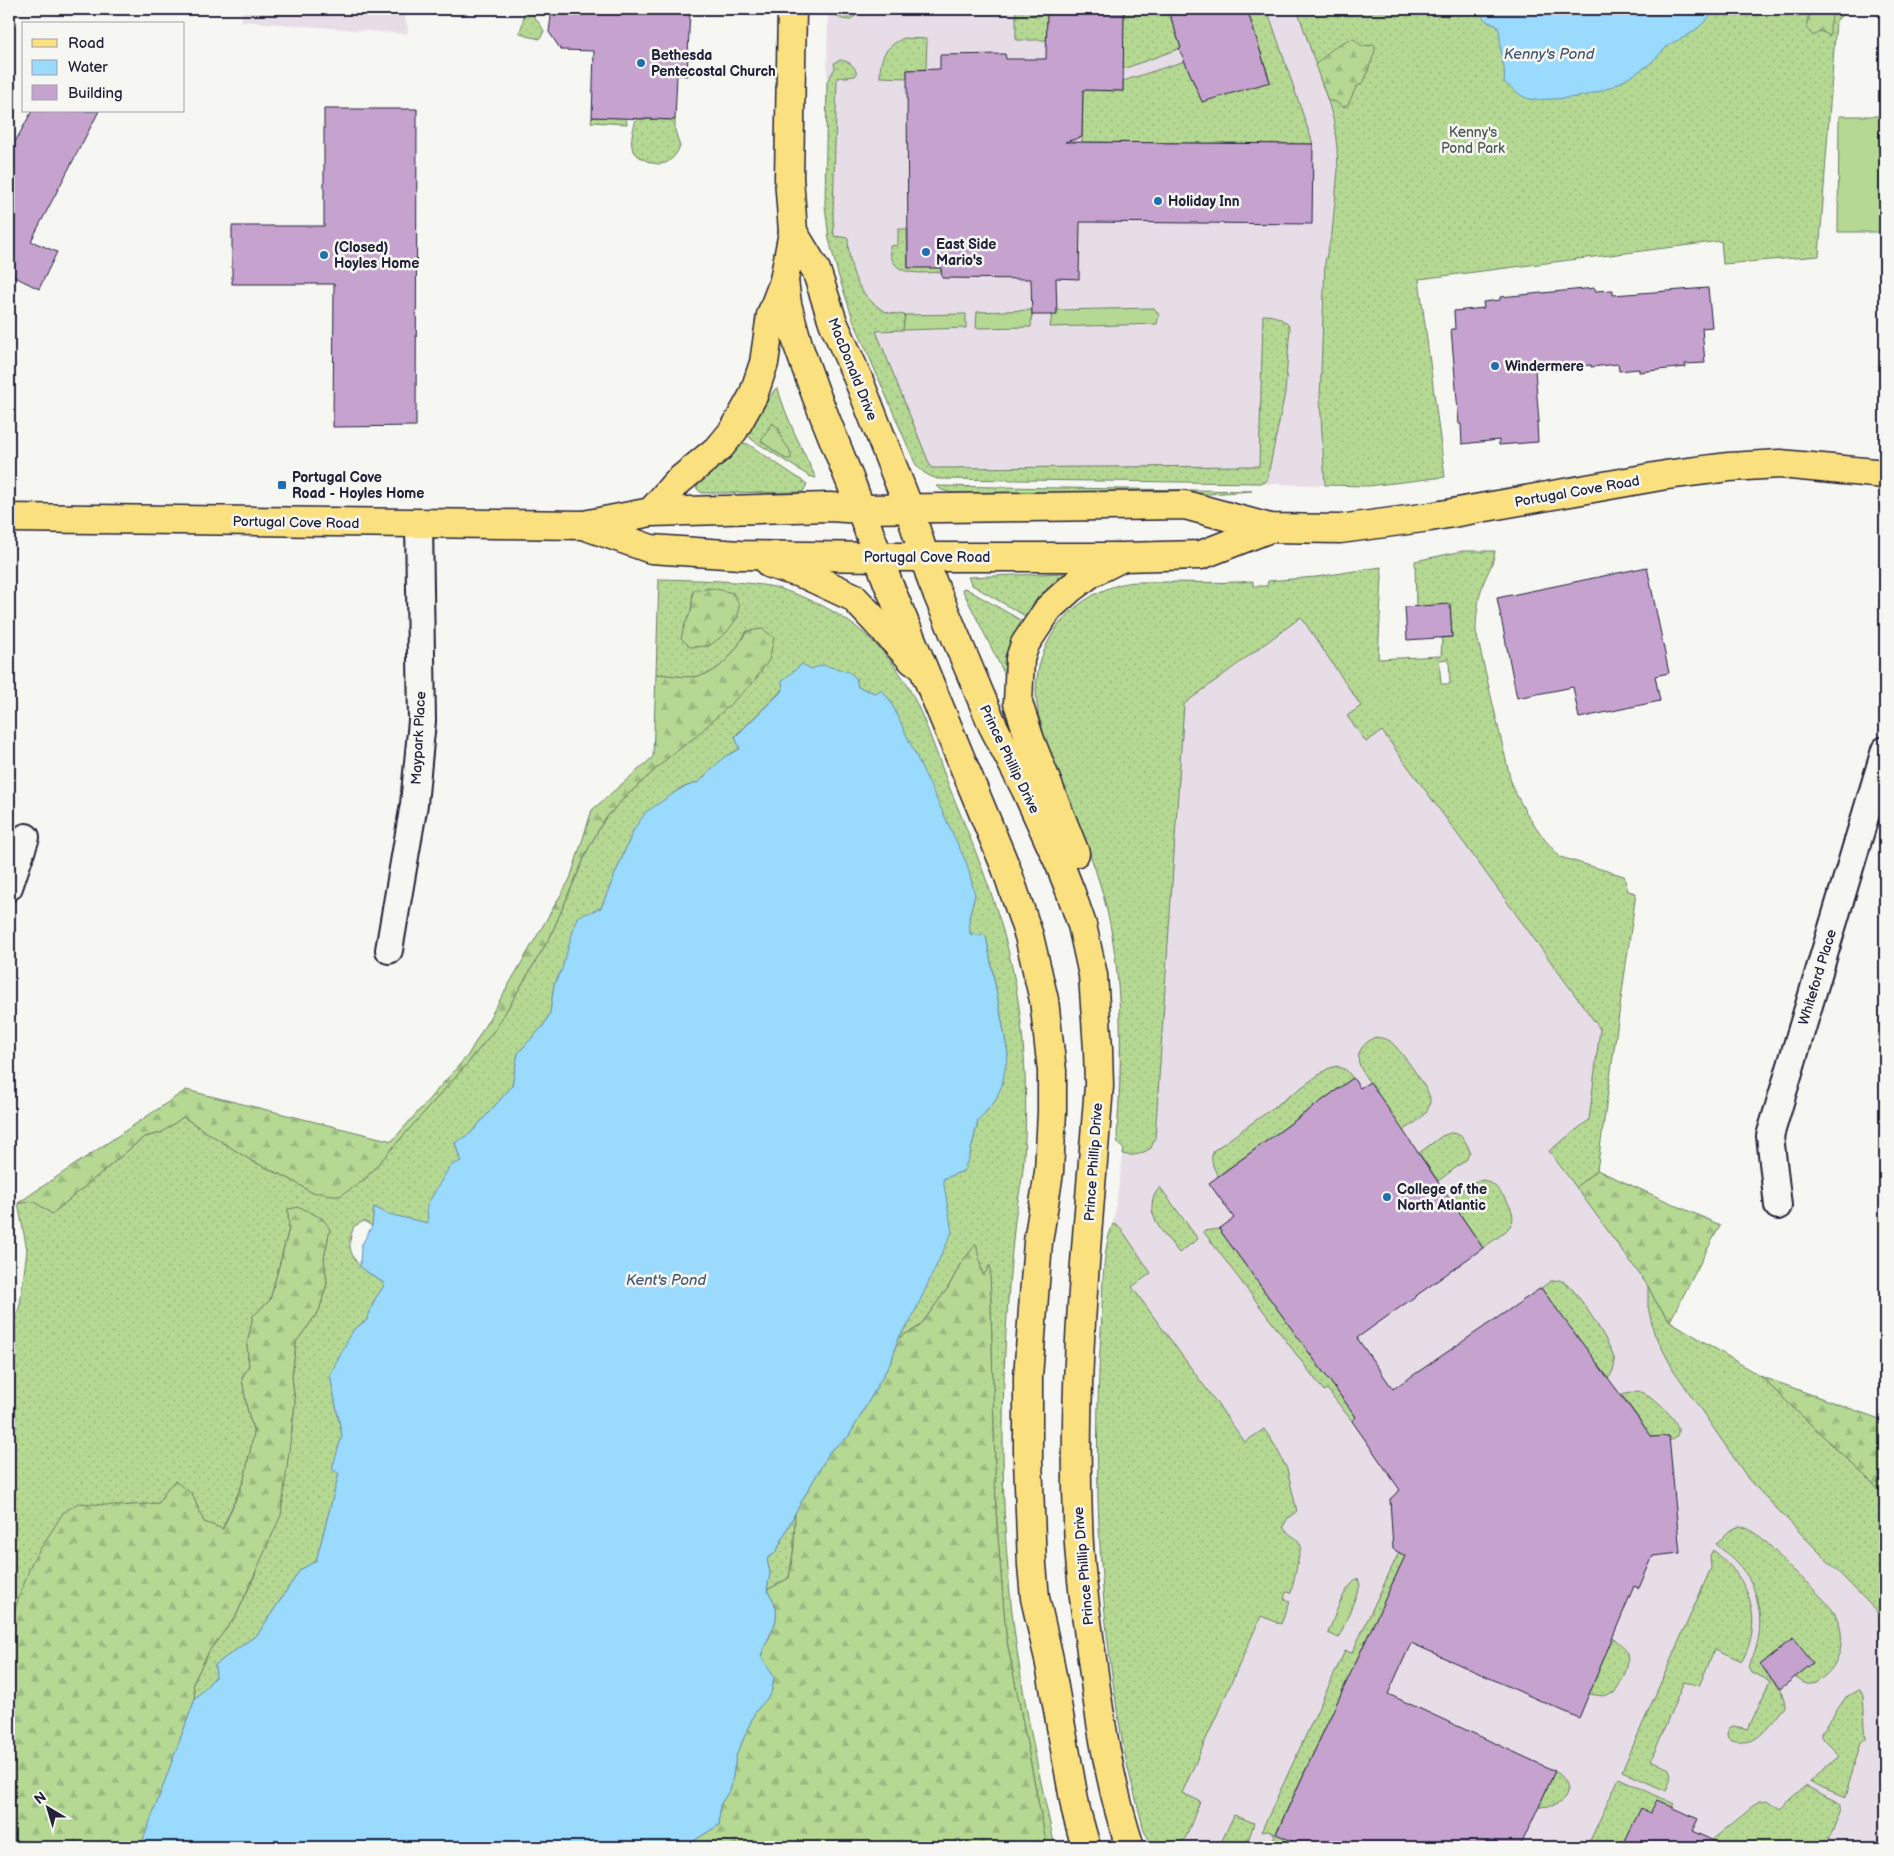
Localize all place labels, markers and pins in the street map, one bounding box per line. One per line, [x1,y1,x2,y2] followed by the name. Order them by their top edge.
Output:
[651,47,776,80] place label: Bethesda Pentecostal Church
[635,57,647,69] marker: Bethesda Pentecostal Church
[1168,193,1240,210] place label: Holiday Inn
[1152,195,1164,207] marker: Holiday Inn
[936,236,996,269] place label: East Side Mario's
[334,239,419,272] place label: (Closed) Hoyles Home
[920,246,932,258] marker: East Side Mario's
[318,249,330,261] marker: (Closed) Hoyles Home
[1505,358,1584,375] place label: Windermere
[1489,360,1501,372] marker: Windermere
[292,469,424,502] place label: Portugal Cove Road - Hoyles Home
[276,479,288,491] marker: Portugal Cove Road - Hoyles Home
[1397,1181,1487,1214] place label: College of the North Atlantic
[1381,1191,1393,1203] marker: College of the North Atlantic

